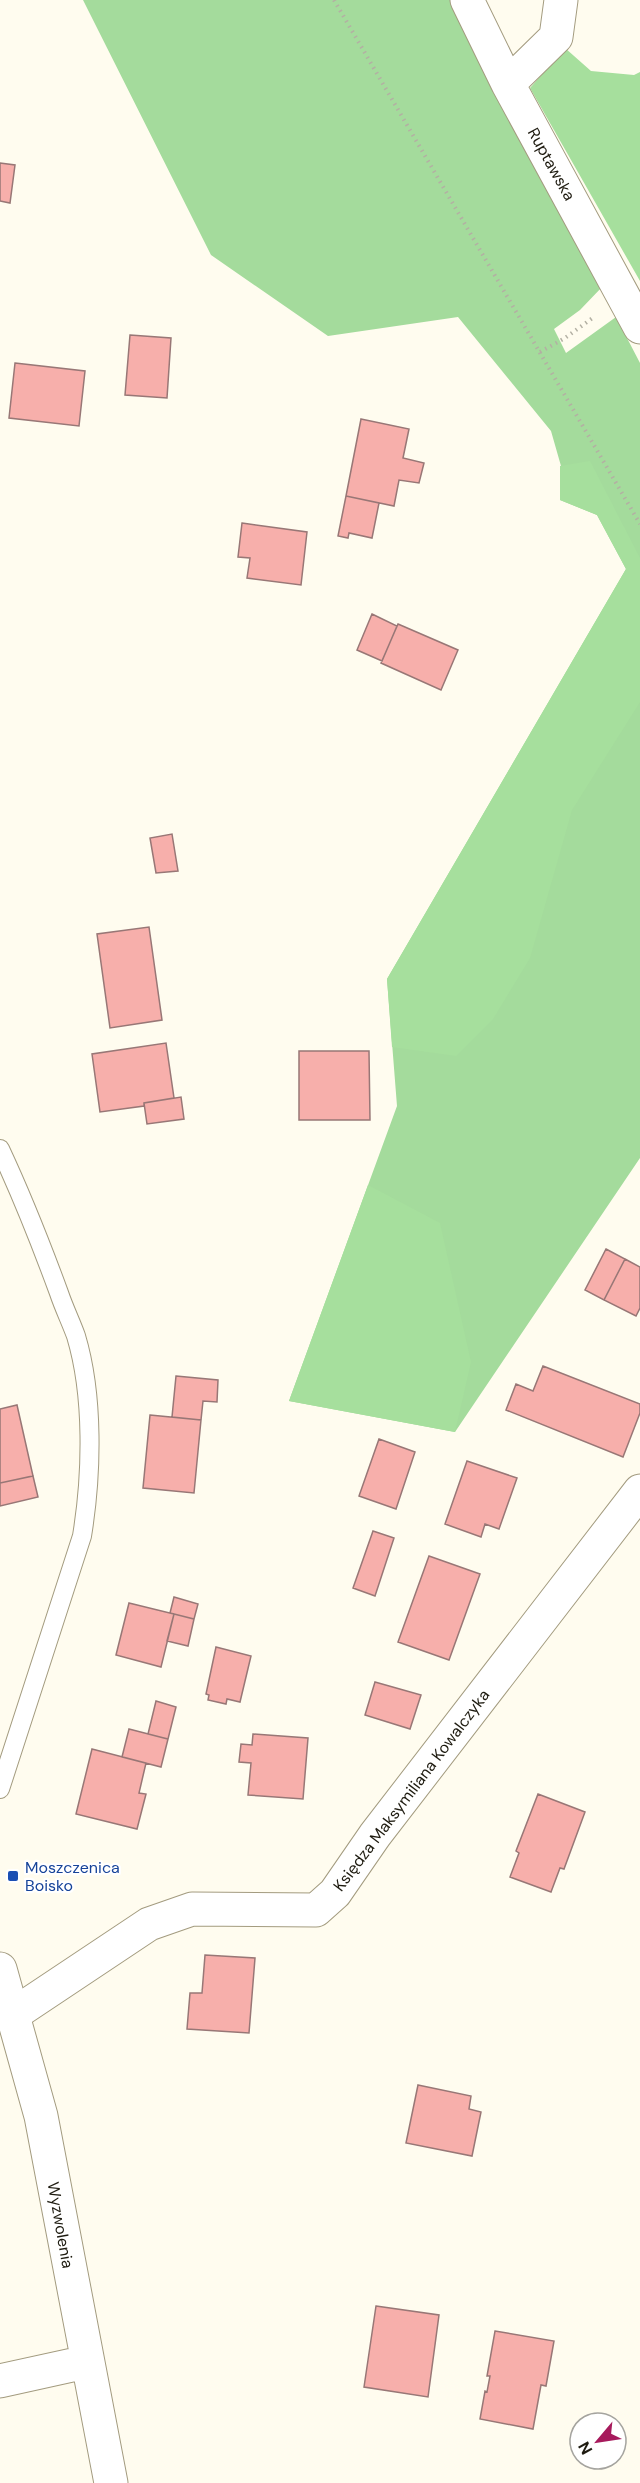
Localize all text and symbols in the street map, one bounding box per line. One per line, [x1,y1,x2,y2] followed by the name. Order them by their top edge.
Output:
[523,124,580,204] street label: Ruptawska
[329,1685,494,1895] street label: Księdza Maksymiliana Kowalczyka
[25,1857,120,1896] place label: Moszczenica Boisko
[6,1869,20,1883] marker: Moszczenica Boisko
[43,2180,78,2270] street label: Wyzwolenia
[568,2411,628,2471] north arrow
[573,2438,597,2458] text: N

